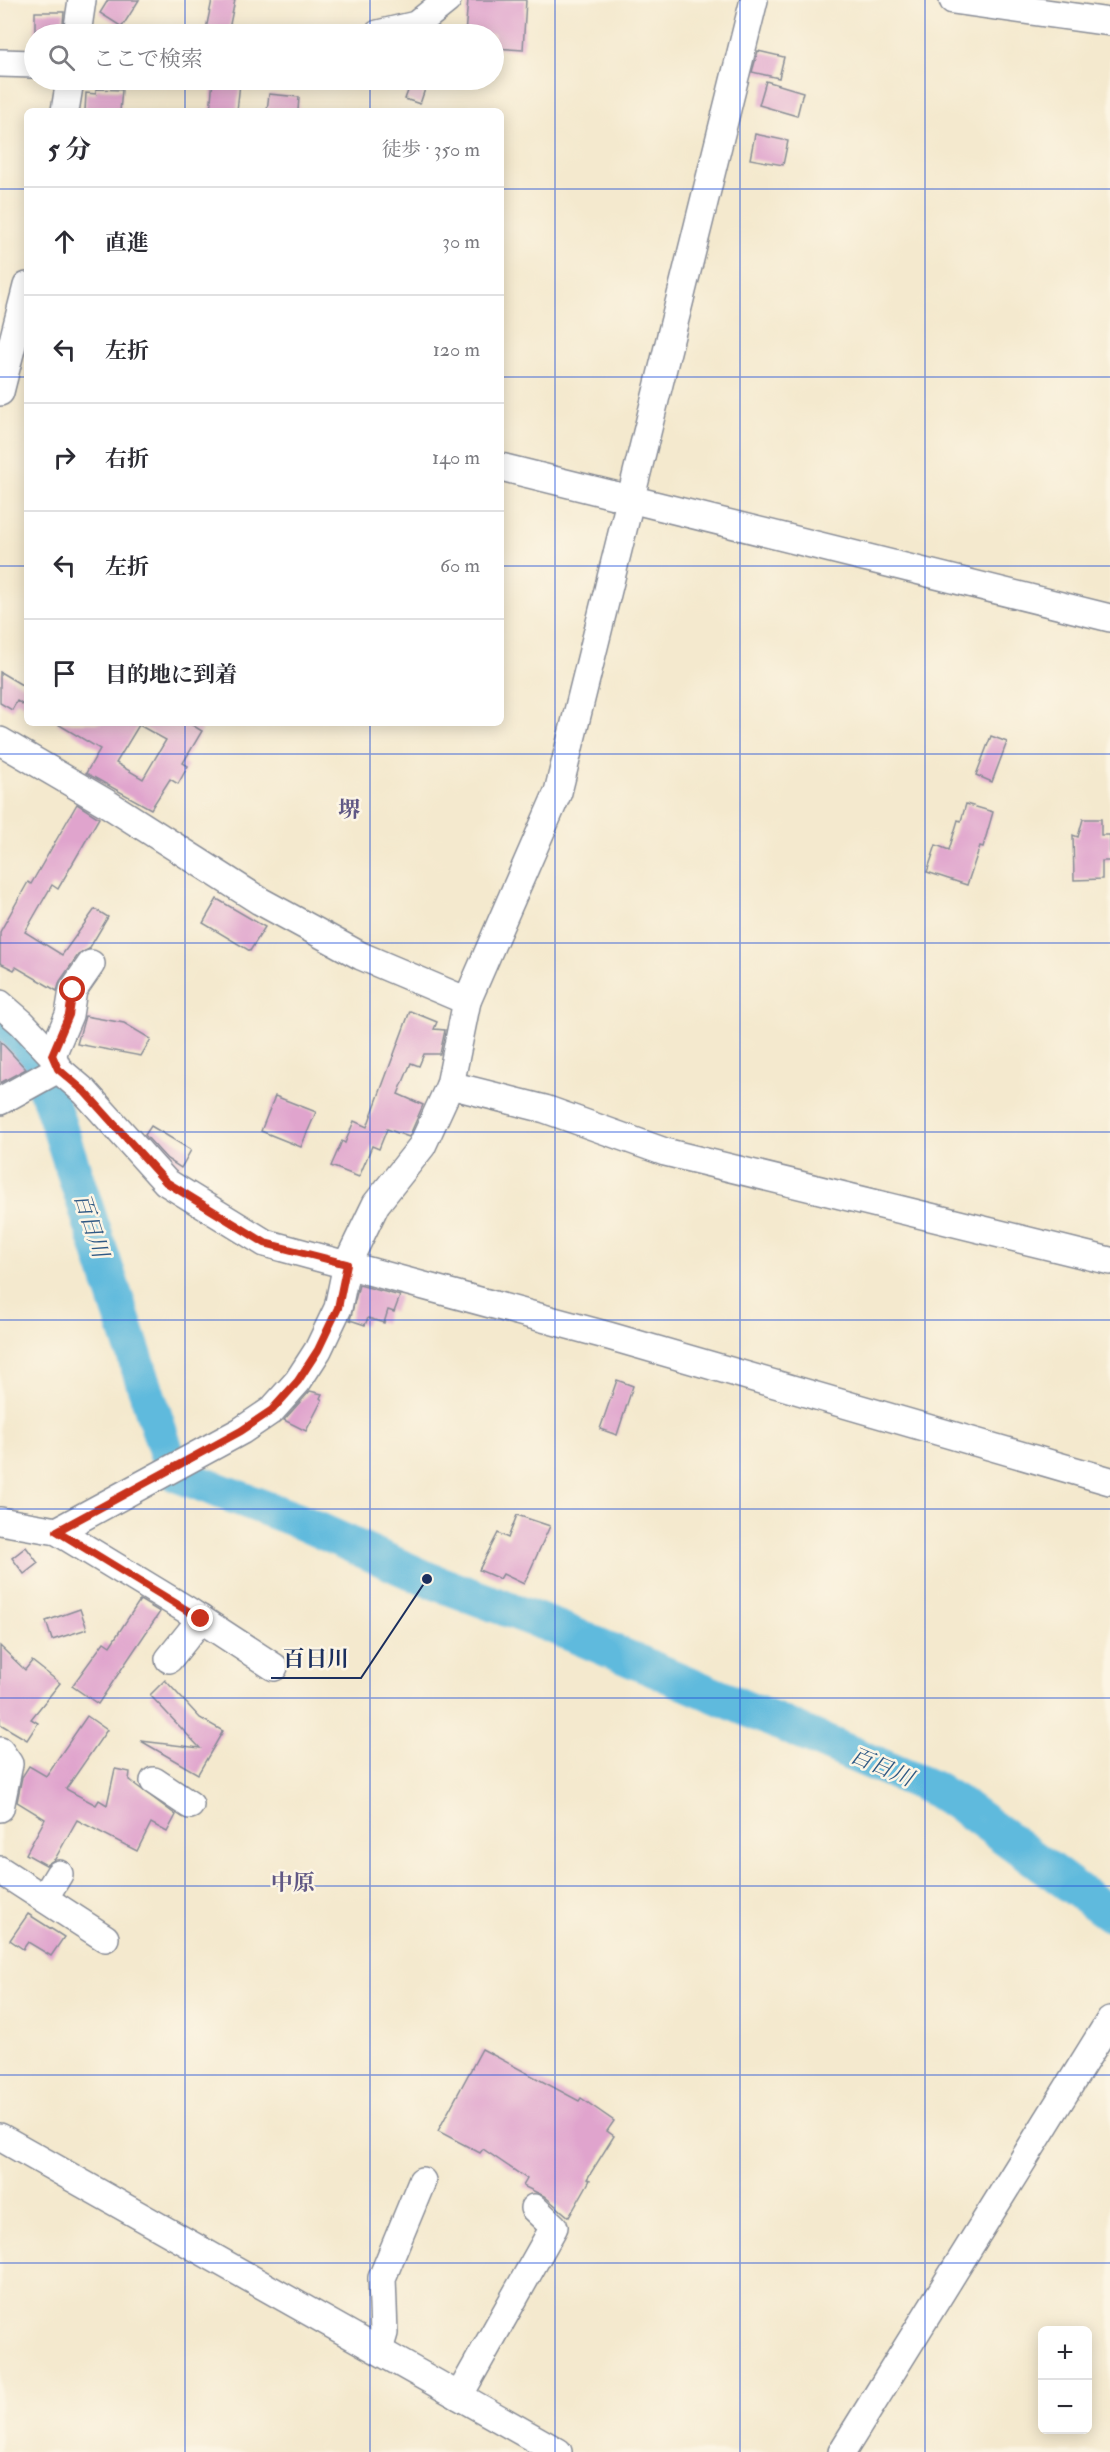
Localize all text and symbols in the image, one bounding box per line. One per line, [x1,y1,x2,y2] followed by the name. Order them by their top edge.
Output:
[24,24,504,90] search box
[45,41,78,74] icon: search
[93,45,203,73] text: ここで検索
[48,134,91,166] text: 5 分
[381,137,480,162] text: 徒歩 · 350 m
[48,225,81,258] icon: ahead
[105,229,149,257] text: 直進
[442,229,480,254] text: 30 m
[48,333,81,366] icon: left
[105,337,149,365] text: 左折
[433,337,480,362] text: 120 m
[48,441,81,474] icon: right
[105,445,149,473] text: 右折
[432,445,480,470] text: 140 m
[48,549,81,582] icon: left
[105,553,149,581] text: 左折
[440,553,480,578] text: 60 m
[48,657,81,690] icon: arrive
[105,661,237,689] text: 目的地に到着
[338,796,360,824] district label: 堺
[59,976,85,1002] route start
[68,1190,115,1263] water label: 百日川
[187,1605,213,1631] route end
[271,1638,361,1678] callout: 百日川
[283,1645,349,1673] text: 百日川
[846,1741,919,1793] water label: 百日川
[271,1869,315,1897] district label: 中原
[1038,2326,1092,2434] map controls
[1038,2326,1092,2380] button: +
[1038,2380,1092,2434] button: −

